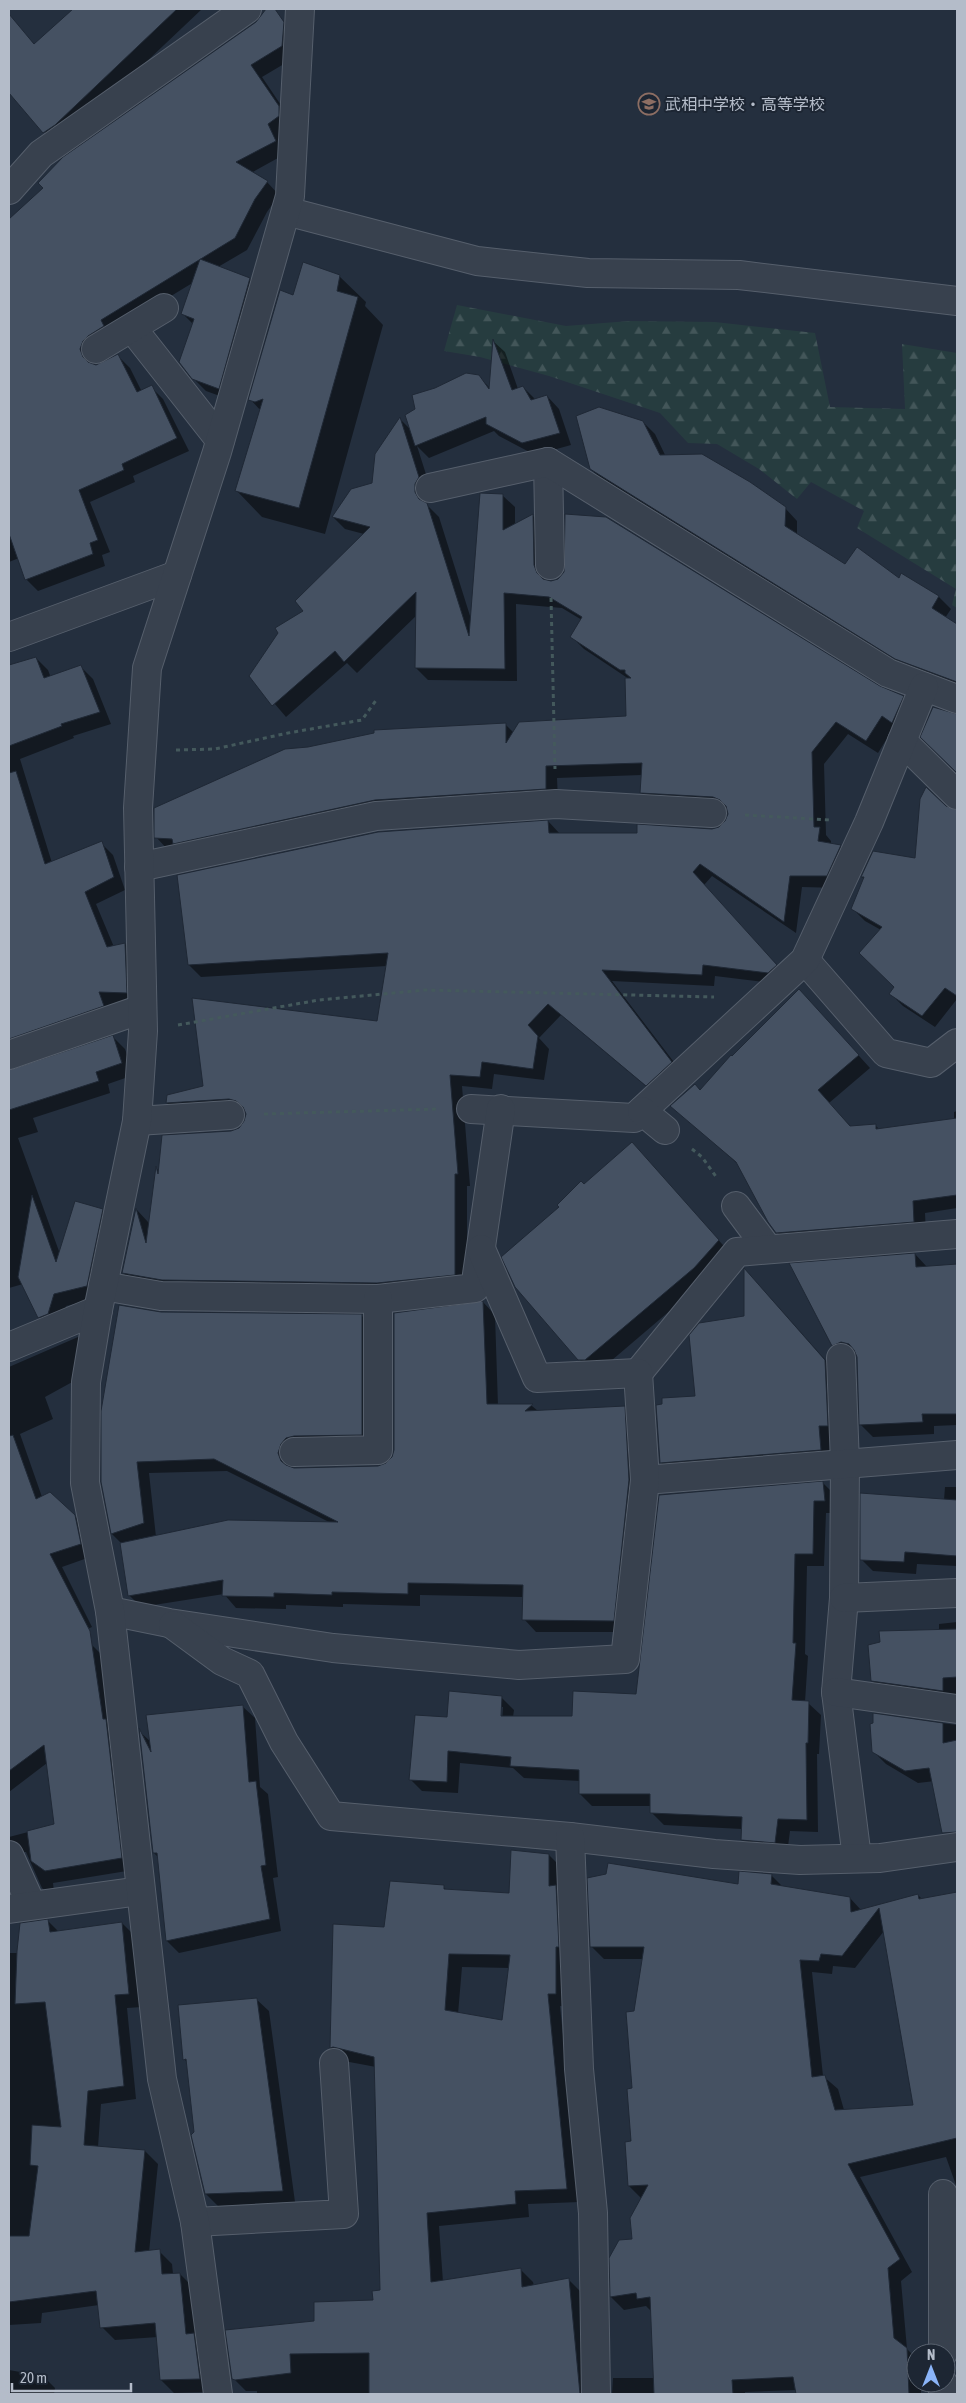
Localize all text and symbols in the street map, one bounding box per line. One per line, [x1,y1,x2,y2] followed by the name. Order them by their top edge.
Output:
[637,92,661,116] school or university icon: 武相中学校・高等学校
[665,95,825,113] place label: 武相中学校・高等学校
[906,2343,956,2393] north arrow
[927,2347,935,2363] text: N
[12,2360,131,2392] scale bar
[20,2369,47,2386] text: 20 m

